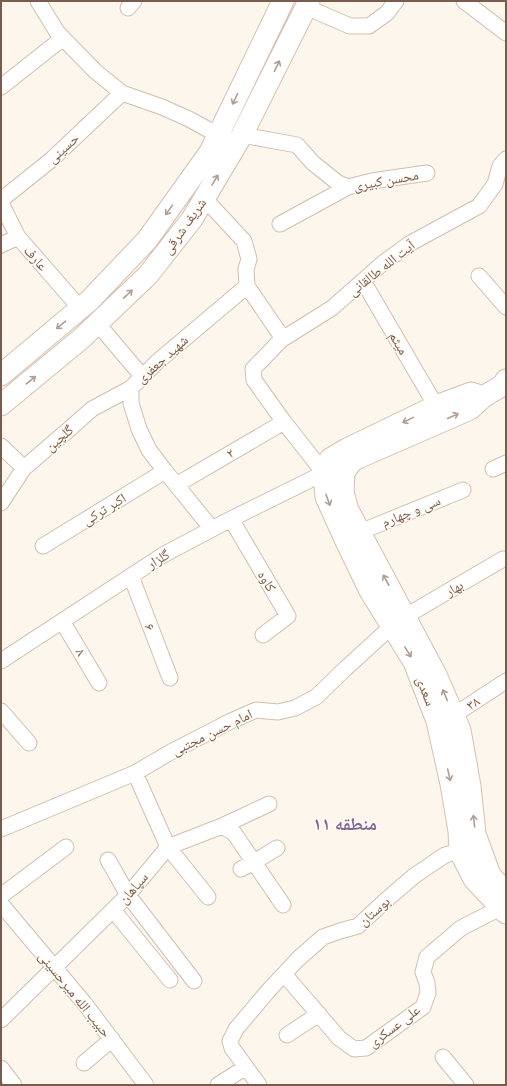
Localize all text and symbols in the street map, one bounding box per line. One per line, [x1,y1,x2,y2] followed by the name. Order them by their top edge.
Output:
[274,60,281,72] one-way arrow
[231,93,238,105] one-way arrow
[43,129,83,167] street label: حسینی
[352,165,420,195] street label: محسن کبیری
[211,175,219,186] one-way arrow
[158,194,210,258] street label: شریف شرقی
[164,204,173,215] one-way arrow
[344,236,419,300] street label: آیت الله طالقانی
[20,242,52,274] street label: عارف
[123,289,133,299] one-way arrow
[55,320,66,329] one-way arrow
[384,328,413,358] street label: میثم
[132,331,192,387] street label: شهید جعفری
[26,376,36,385] one-way arrow
[447,412,459,419] one-way arrow
[402,417,414,424] one-way arrow
[41,421,77,455] street label: گلچین
[223,444,237,462] street label: ۲
[79,489,129,529] street label: اکبر ترکی
[379,491,444,532] street label: سی و چهارم
[325,494,332,507] one-way arrow
[142,545,173,573] street label: گلزار
[254,567,280,595] street label: کاوه
[381,574,389,586] one-way arrow
[441,576,466,601] street label: بهار
[140,621,160,633] street label: ۶
[72,645,90,659] street label: ۸
[405,646,413,658] one-way arrow
[412,674,440,708] street label: سعدی
[441,690,448,702] one-way arrow
[463,692,483,714] street label: ۳۸
[169,705,256,760] street label: امام حسن مجتبی
[446,768,454,781] one-way arrow
[313,812,377,835] district label: منطقه ۱۱
[470,815,478,828] one-way arrow
[114,868,152,908] street label: سپاهان
[354,892,394,930] street label: بوستان
[35,947,115,1041] street label: حبیب الله میرحسینی
[364,1001,424,1051] street label: علی عسکری

